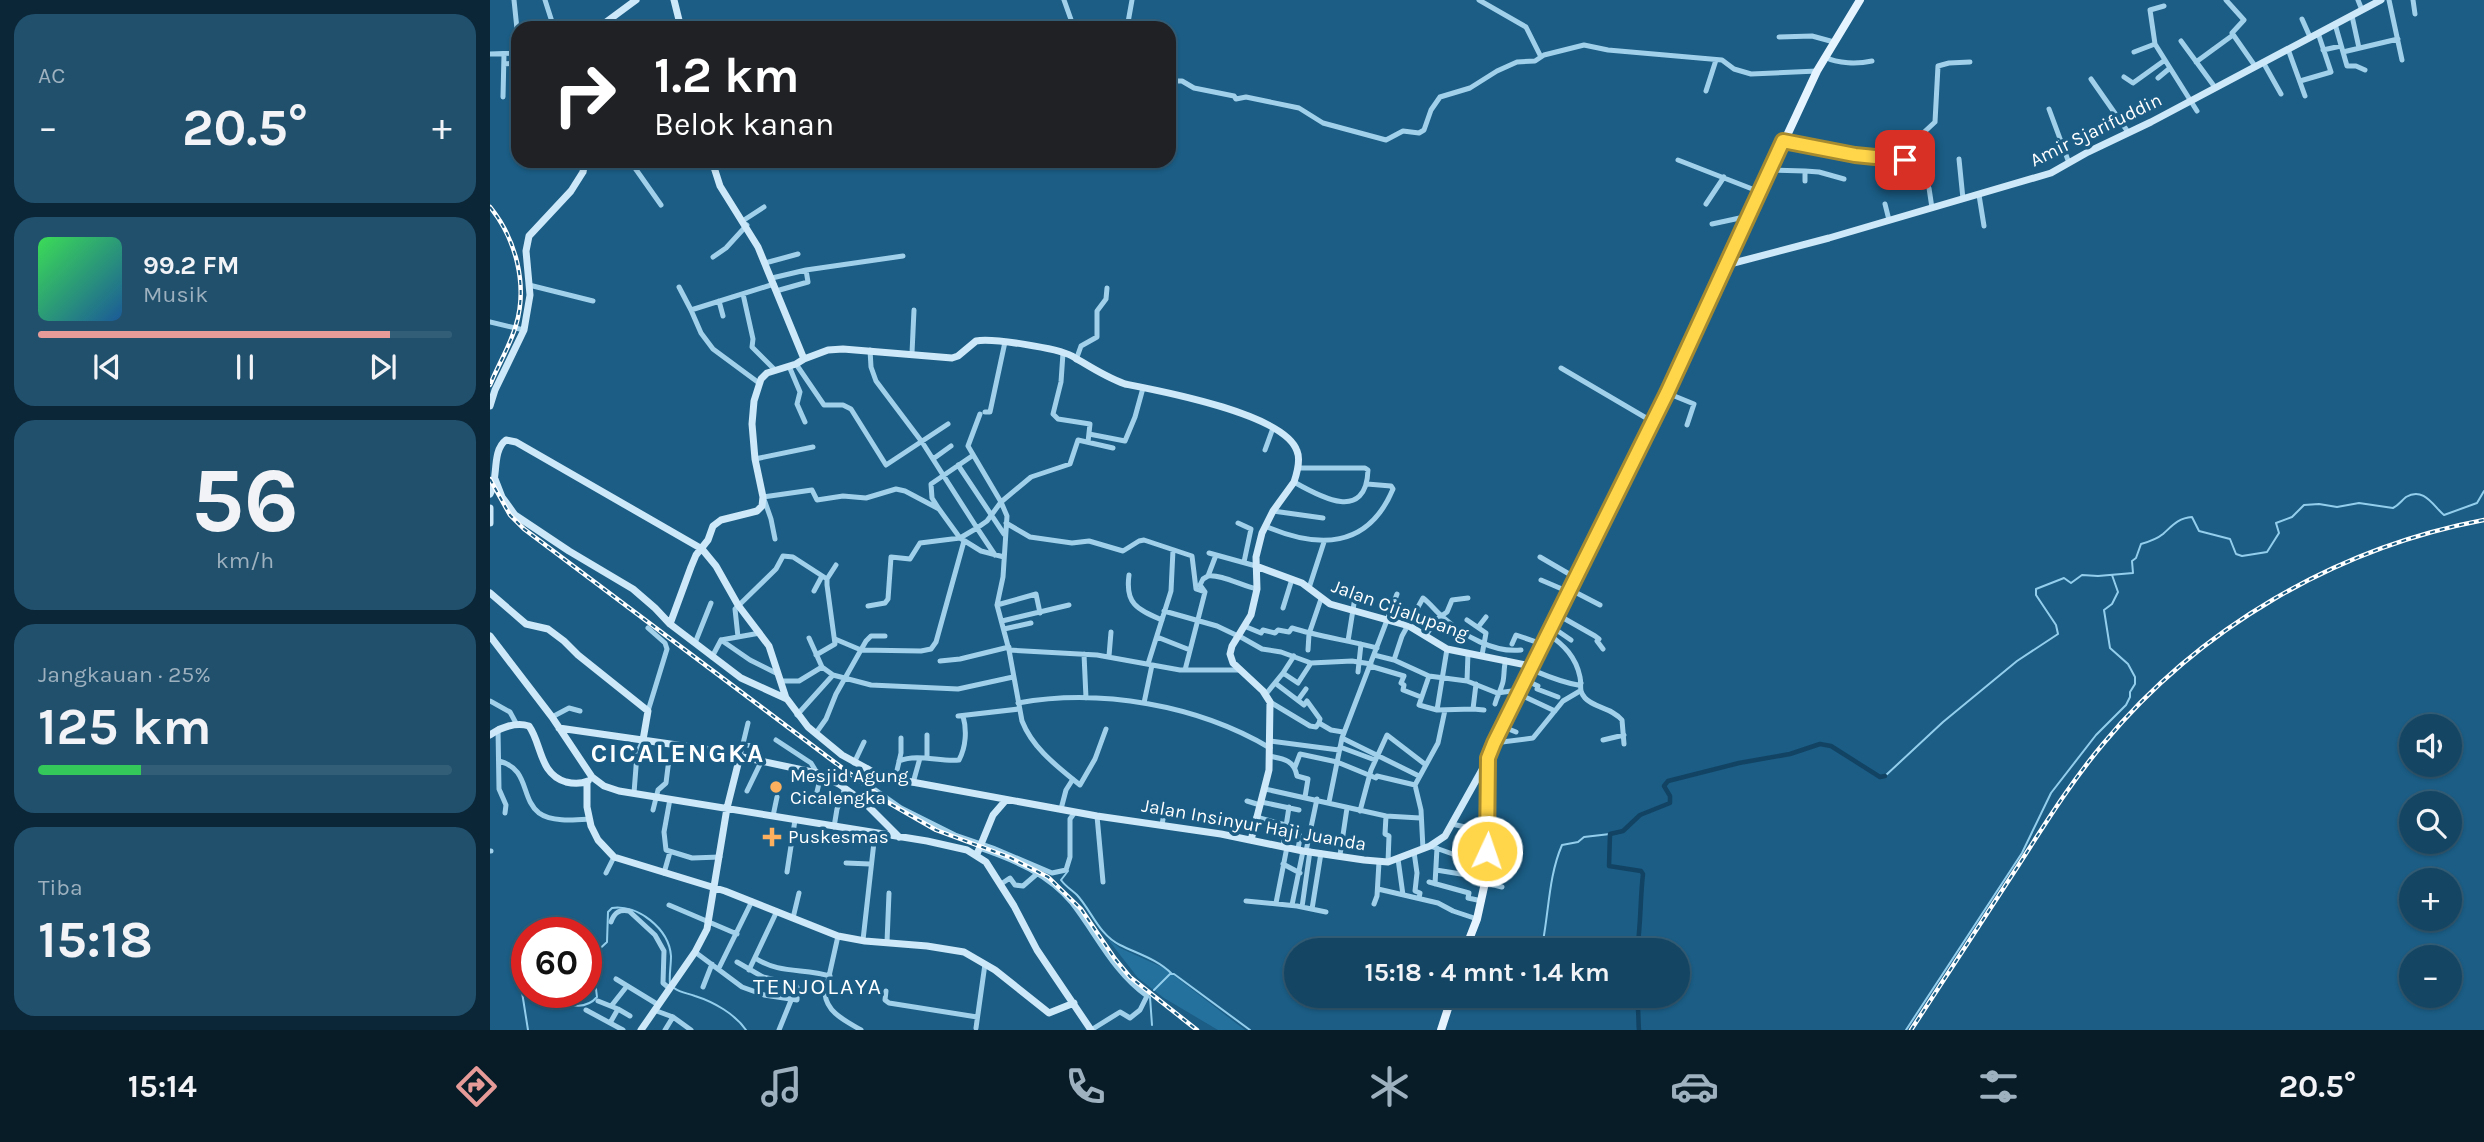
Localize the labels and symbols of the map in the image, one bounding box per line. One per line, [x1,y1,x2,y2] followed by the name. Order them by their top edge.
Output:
[2027,89,2165,171] street label: Amir Sjarifuddin
[1875,130,1935,190] pin
[1328,575,1472,645] street label: Jalan Cijalupang
[591,738,765,769] district label: CICALENGKA
[790,765,909,809] place label: Mesjid Agung Cicalengka
[768,779,784,795] marker: Mesjid Agung Cicalengka
[1140,794,1368,856] street label: Jalan Insinyur Haji Juanda
[1450,814,1524,888] position arrow
[788,826,889,848] place label: Puskesmas
[762,827,782,847] marker: Puskesmas
[511,917,602,1008] speed limit sign: 60
[753,973,883,1000] district label: TENJOLAYA

